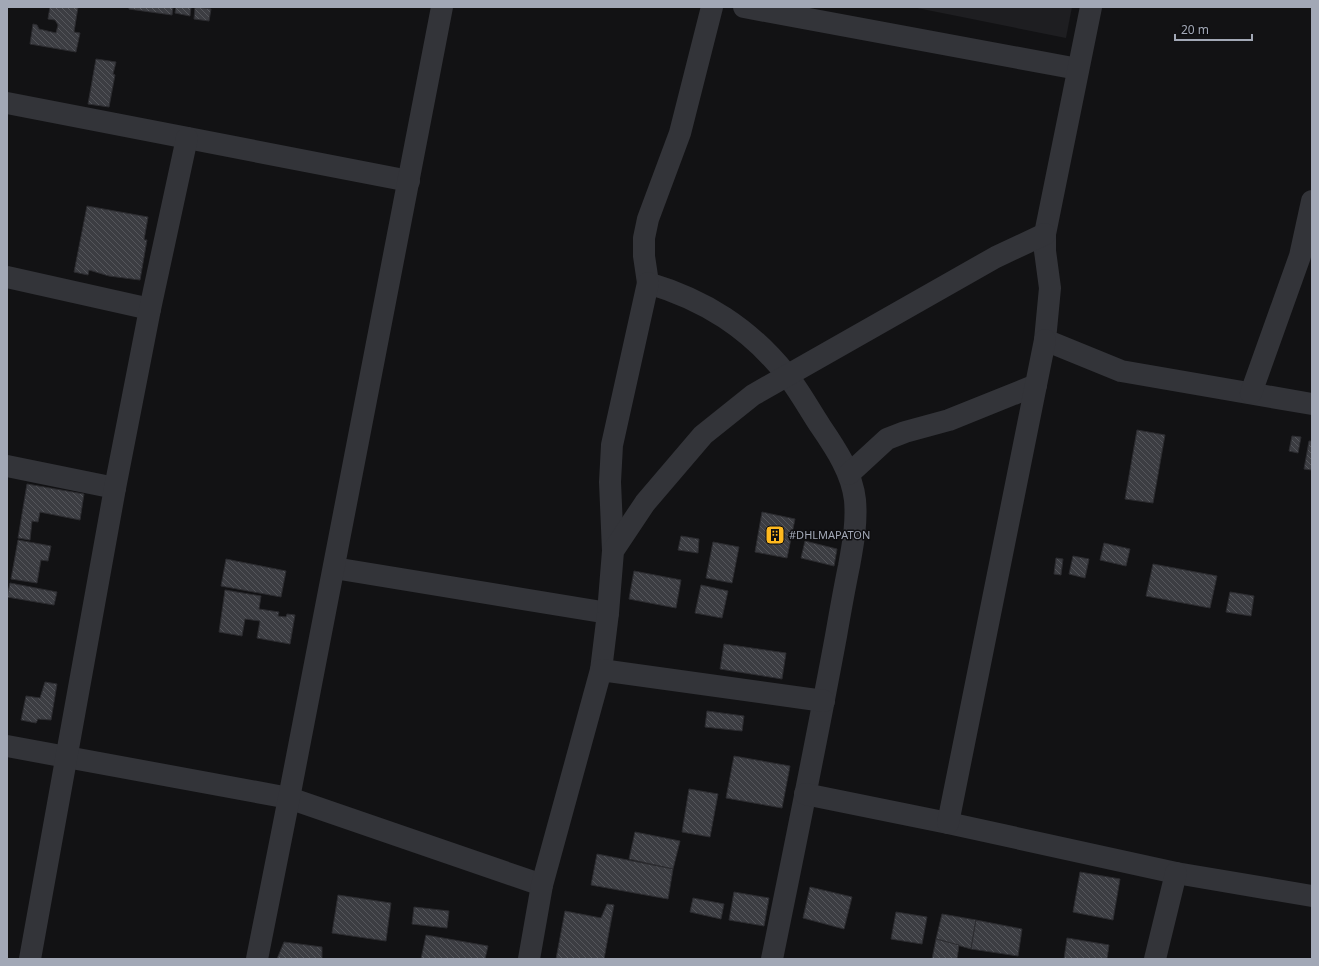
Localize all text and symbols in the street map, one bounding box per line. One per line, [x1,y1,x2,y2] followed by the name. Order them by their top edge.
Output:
[1175,16,1252,42] scale bar
[1181,21,1209,38] text: 20 m
[764,524,786,546] building icon: #DHLMAPATON
[789,527,870,542] place label: #DHLMAPATON

